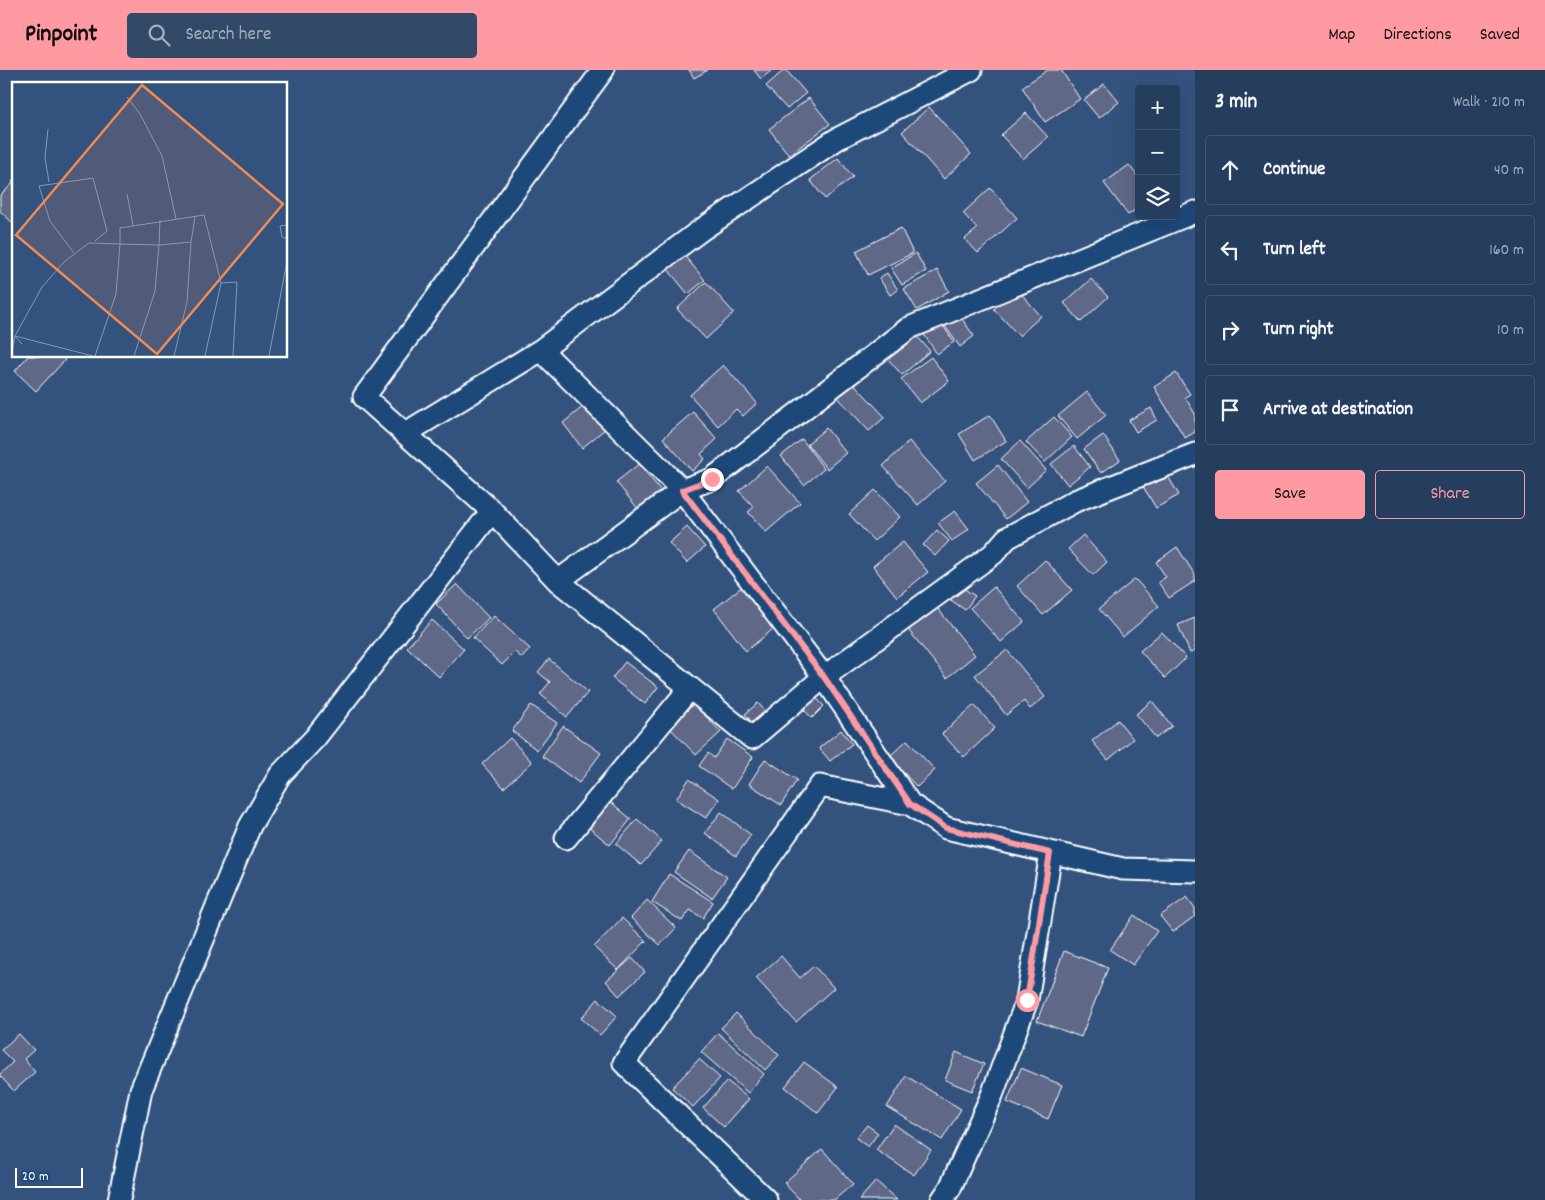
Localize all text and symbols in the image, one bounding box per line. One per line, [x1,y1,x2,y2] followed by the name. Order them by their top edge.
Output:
[127,13,477,58] search box
[25,18,97,52] text: Pinpoint
[145,21,173,49] icon: search
[185,22,271,49] text: Search here
[1328,23,1355,48] text: Map
[1383,23,1452,48] text: Directions
[1480,23,1520,48] text: Saved
[12,82,288,358] inset map
[1135,85,1180,220] map controls
[1135,85,1180,130] button: +
[1215,88,1257,118] text: 3 min
[1453,91,1525,114] text: Walk · 210 m
[1135,130,1180,175] button: −
[1216,156,1244,184] icon: ahead
[1263,157,1325,184] text: Continue
[1494,159,1524,182] text: 40 m
[1135,175,1180,220] button: layers
[1216,236,1244,264] icon: left
[1263,237,1326,264] text: Turn left
[1489,239,1524,262] text: 160 m
[1216,316,1244,344] icon: right
[1263,317,1334,344] text: Turn right
[1497,319,1524,342] text: 10 m
[1216,396,1244,424] icon: arrive
[1263,397,1413,424] text: Arrive at destination
[701,468,724,491] route end
[1215,470,1365,519] button: Save
[1375,470,1525,519] button: Share
[1016,989,1039,1012] route start
[15,1165,82,1188] scale bar
[22,1167,49,1187] text: 20 m

